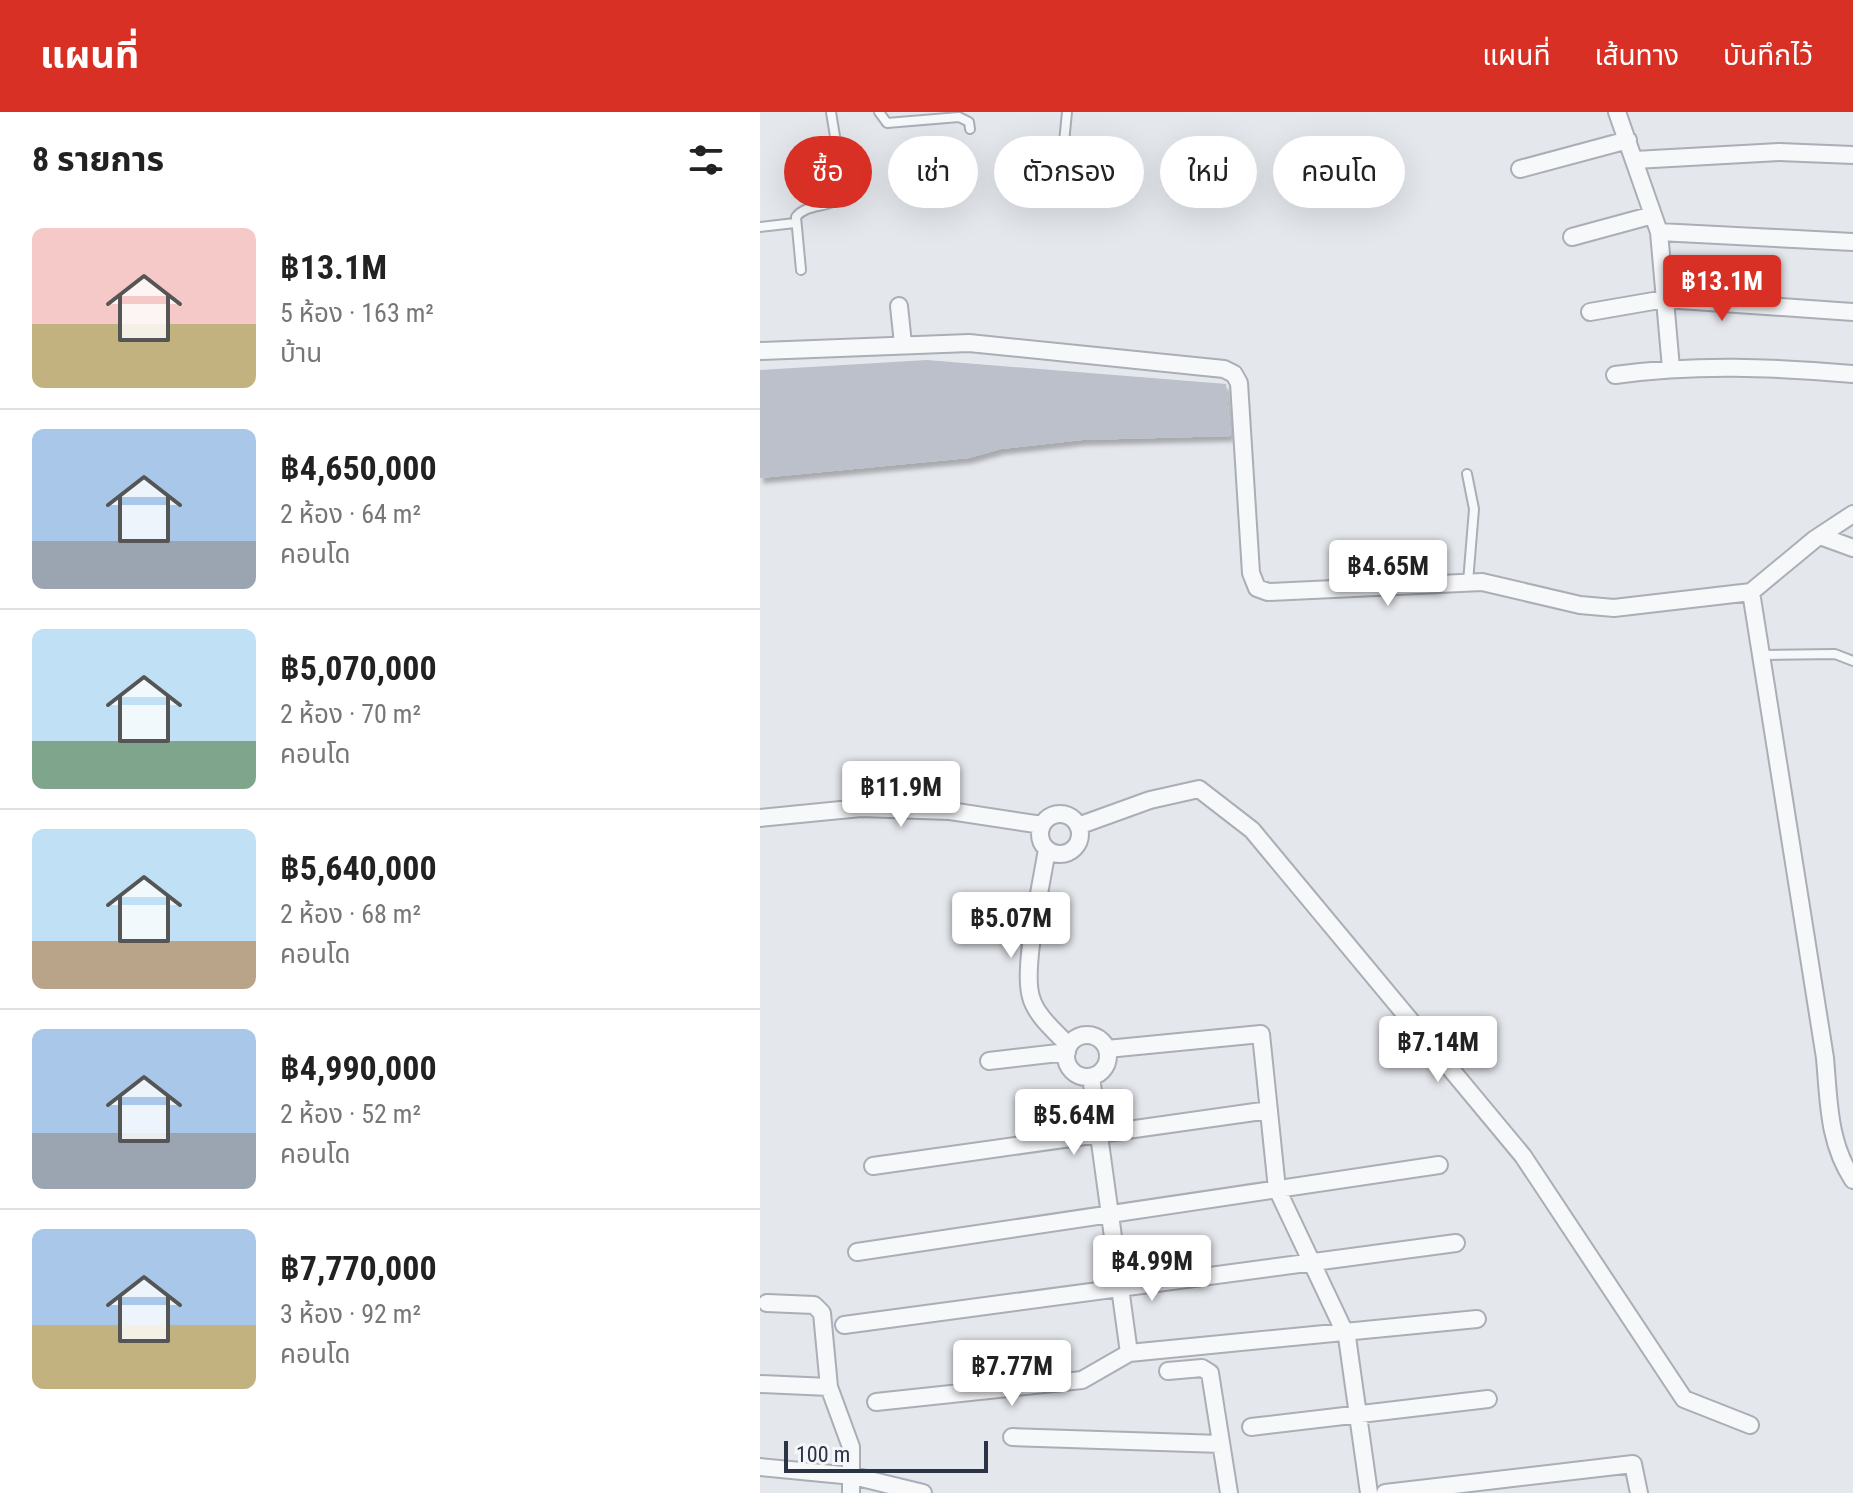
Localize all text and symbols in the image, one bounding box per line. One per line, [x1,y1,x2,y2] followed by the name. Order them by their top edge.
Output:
[40,33,139,77] text: แผนที่
[1482,39,1550,72] text: แผนที่
[1594,39,1679,72] text: เส้นทาง
[1723,39,1813,72] text: บันทึกไว้
[784,136,872,208] chip: ซื้อ
[888,136,978,208] chip: เช่า
[994,136,1144,208] chip: ตัวกรอง
[1160,136,1257,208] chip: ใหม่
[1273,136,1405,208] chip: คอนโด
[684,138,728,182] icon: filters
[32,139,164,179] text: 8 รายการ
[280,247,387,287] text: ฿13.1M
[1657,255,1787,323] pin: ฿13.1M
[96,260,192,356] icon: home
[1681,266,1763,296] text: ฿13.1M
[280,298,434,328] text: 5 ห้อง · 163 m²
[280,338,322,368] text: บ้าน
[280,448,437,488] text: ฿4,650,000
[96,461,192,557] icon: home
[280,499,421,529] text: 2 ห้อง · 64 m²
[280,539,351,569] text: คอนโด
[1323,540,1453,608] pin: ฿4.65M
[1347,551,1429,581] text: ฿4.65M
[280,648,437,688] text: ฿5,070,000
[96,661,192,757] icon: home
[280,699,421,729] text: 2 ห้อง · 70 m²
[280,739,351,769] text: คอนโด
[836,761,966,829] pin: ฿11.9M
[860,772,942,802] text: ฿11.9M
[280,848,437,888] text: ฿5,640,000
[96,861,192,957] icon: home
[946,892,1076,960] pin: ฿5.07M
[280,899,421,929] text: 2 ห้อง · 68 m²
[970,903,1052,933] text: ฿5.07M
[280,939,351,969] text: คอนโด
[1373,1016,1503,1084] pin: ฿7.14M
[1397,1027,1479,1057] text: ฿7.14M
[280,1048,437,1088] text: ฿4,990,000
[96,1061,192,1157] icon: home
[1009,1089,1139,1157] pin: ฿5.64M
[280,1099,421,1129] text: 2 ห้อง · 52 m²
[1033,1100,1115,1130] text: ฿5.64M
[280,1139,351,1169] text: คอนโด
[1087,1235,1217,1303] pin: ฿4.99M
[1111,1246,1193,1276] text: ฿4.99M
[280,1248,437,1288] text: ฿7,770,000
[96,1261,192,1357] icon: home
[280,1299,421,1329] text: 3 ห้อง · 92 m²
[280,1339,351,1369] text: คอนโด
[947,1340,1077,1408] pin: ฿7.77M
[971,1351,1053,1381] text: ฿7.77M
[784,1437,988,1473] scale bar
[796,1442,850,1467] text: 100 m

